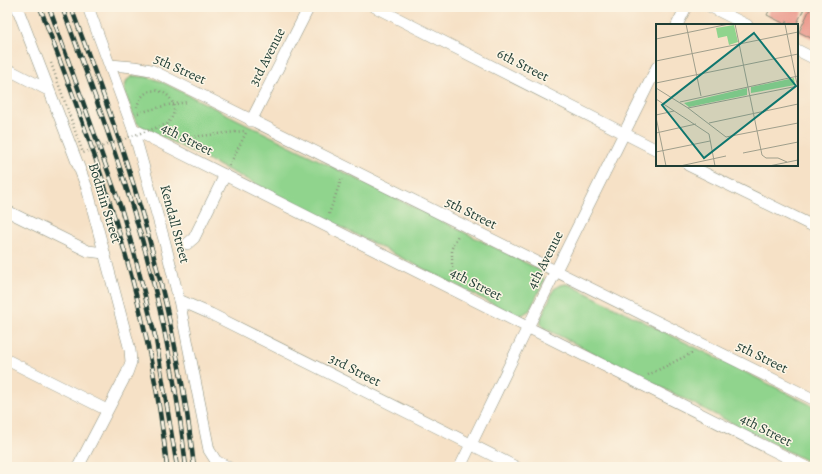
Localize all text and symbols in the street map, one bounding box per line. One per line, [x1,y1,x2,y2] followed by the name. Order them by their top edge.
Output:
[656,24,798,166] inset map
[244,25,290,89] street label: 3rd Avenue
[494,44,552,86] street label: 6th Street
[151,49,209,89] street label: 5th Street
[158,118,216,160] street label: 4th Street
[84,160,126,246] street label: Bodmin Street
[155,183,195,266] street label: Kendall Street
[442,192,500,234] street label: 5th Street
[522,228,568,292] street label: 4th Avenue
[447,263,505,305] street label: 4th Street
[733,336,791,378] street label: 5th Street
[326,349,384,391] street label: 3rd Street
[737,409,795,451] street label: 4th Street

